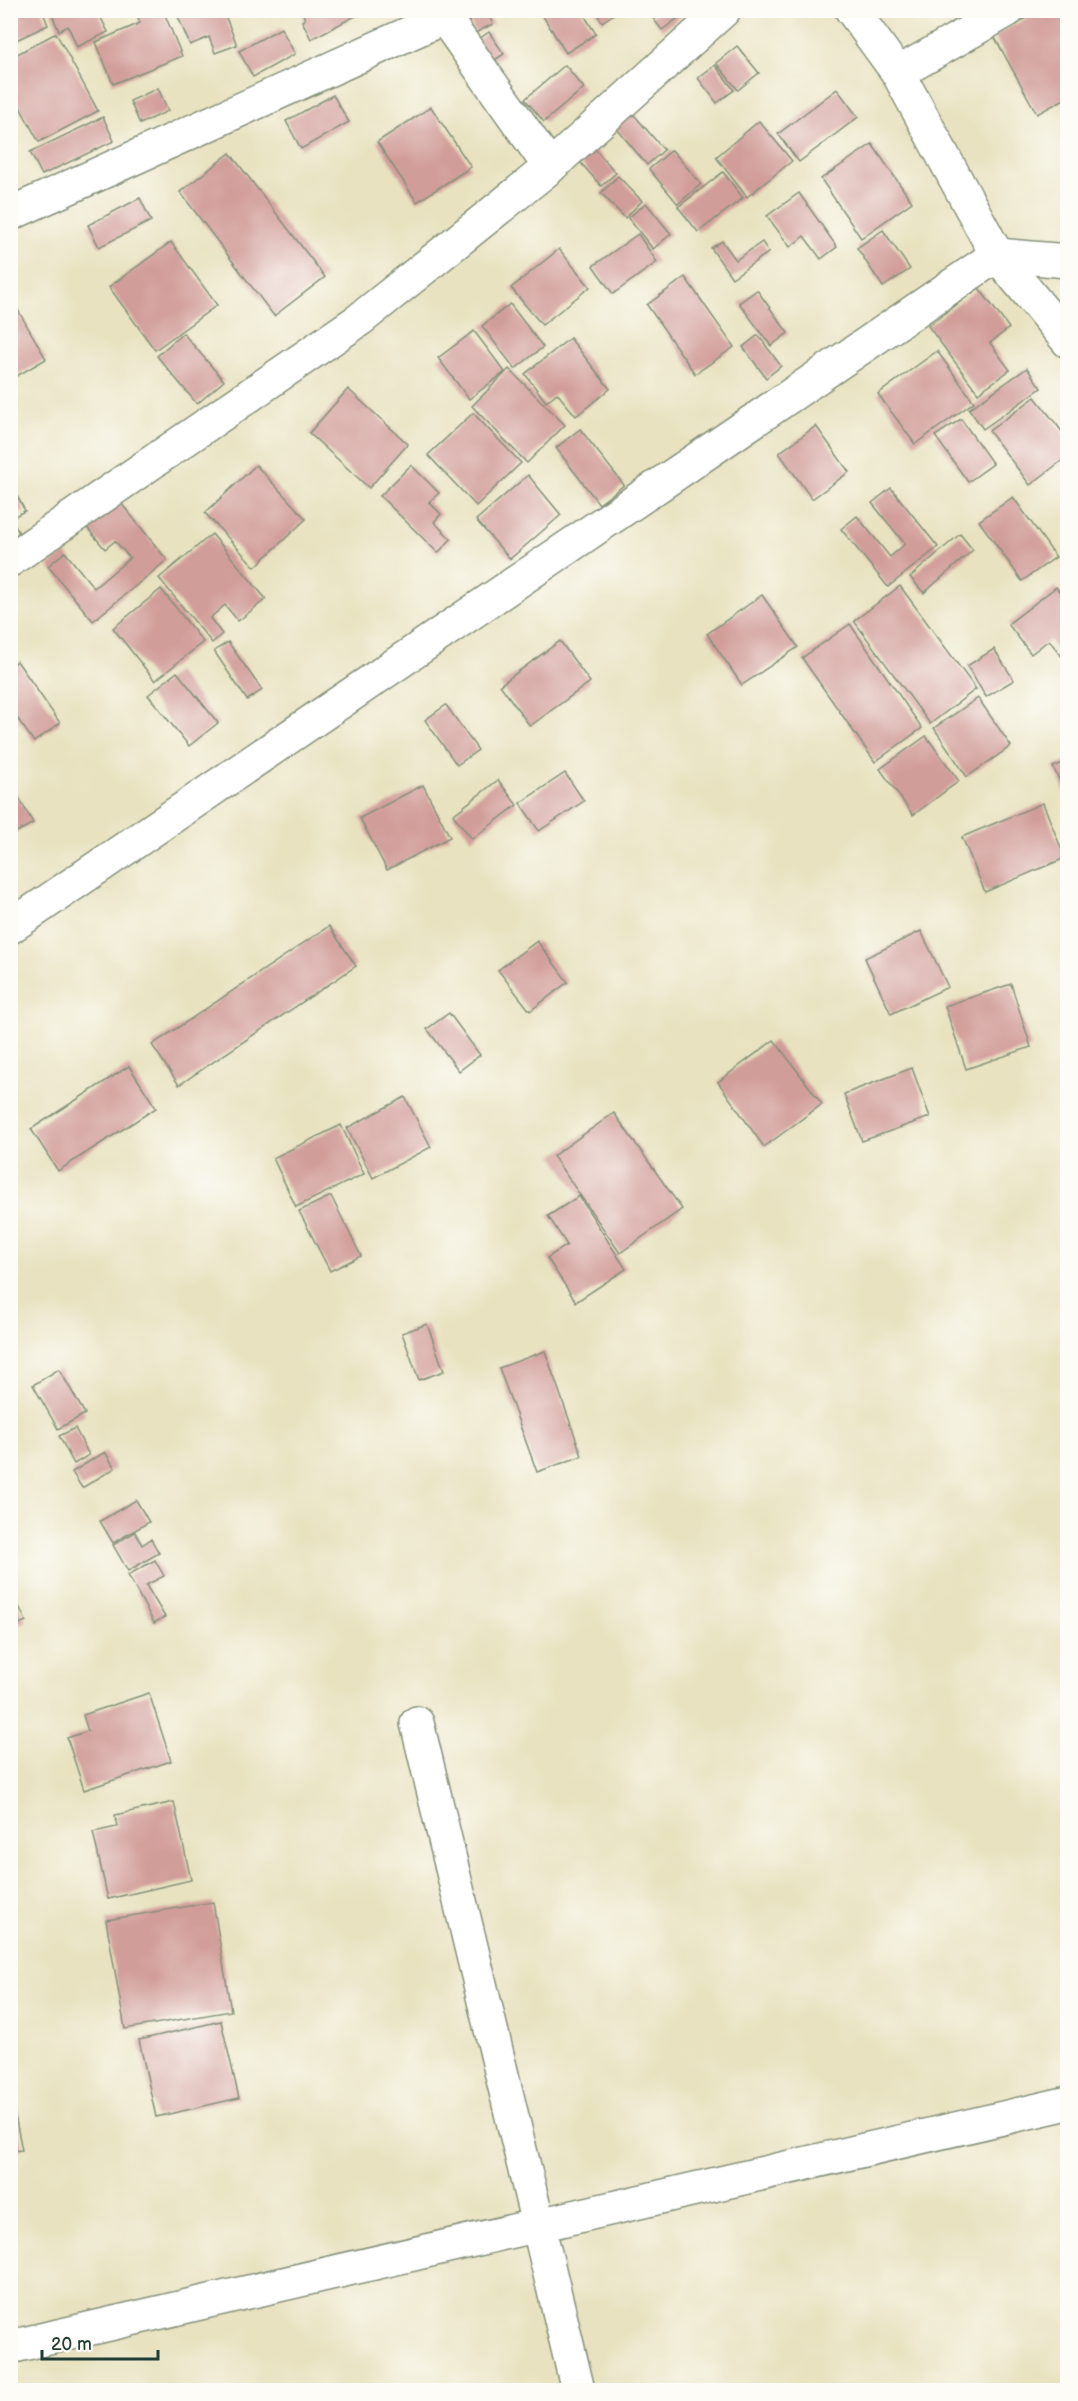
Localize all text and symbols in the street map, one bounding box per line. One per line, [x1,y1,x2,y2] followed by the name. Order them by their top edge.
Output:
[42,2323,158,2361] scale bar
[51,2334,92,2355] text: 20 m

